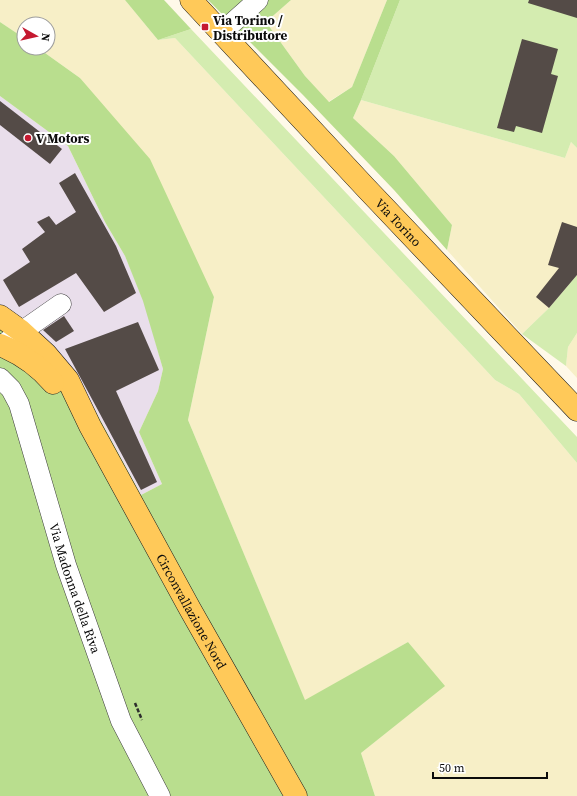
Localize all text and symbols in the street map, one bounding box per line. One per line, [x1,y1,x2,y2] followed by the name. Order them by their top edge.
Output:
[213,12,288,44] place label: Via Torino / Distributore
[16,16,56,56] north arrow
[200,22,210,32] marker: Via Torino / Distributore
[37,32,53,42] text: N
[36,130,90,147] place label: V Motors
[23,133,33,143] marker: V Motors
[372,195,425,250] street label: Via Torino
[46,521,105,656] street label: Via Madonna della Riva
[153,550,231,672] street label: Circonvallazione Nord
[433,754,547,780] scale bar
[439,760,465,776] text: 50 m

